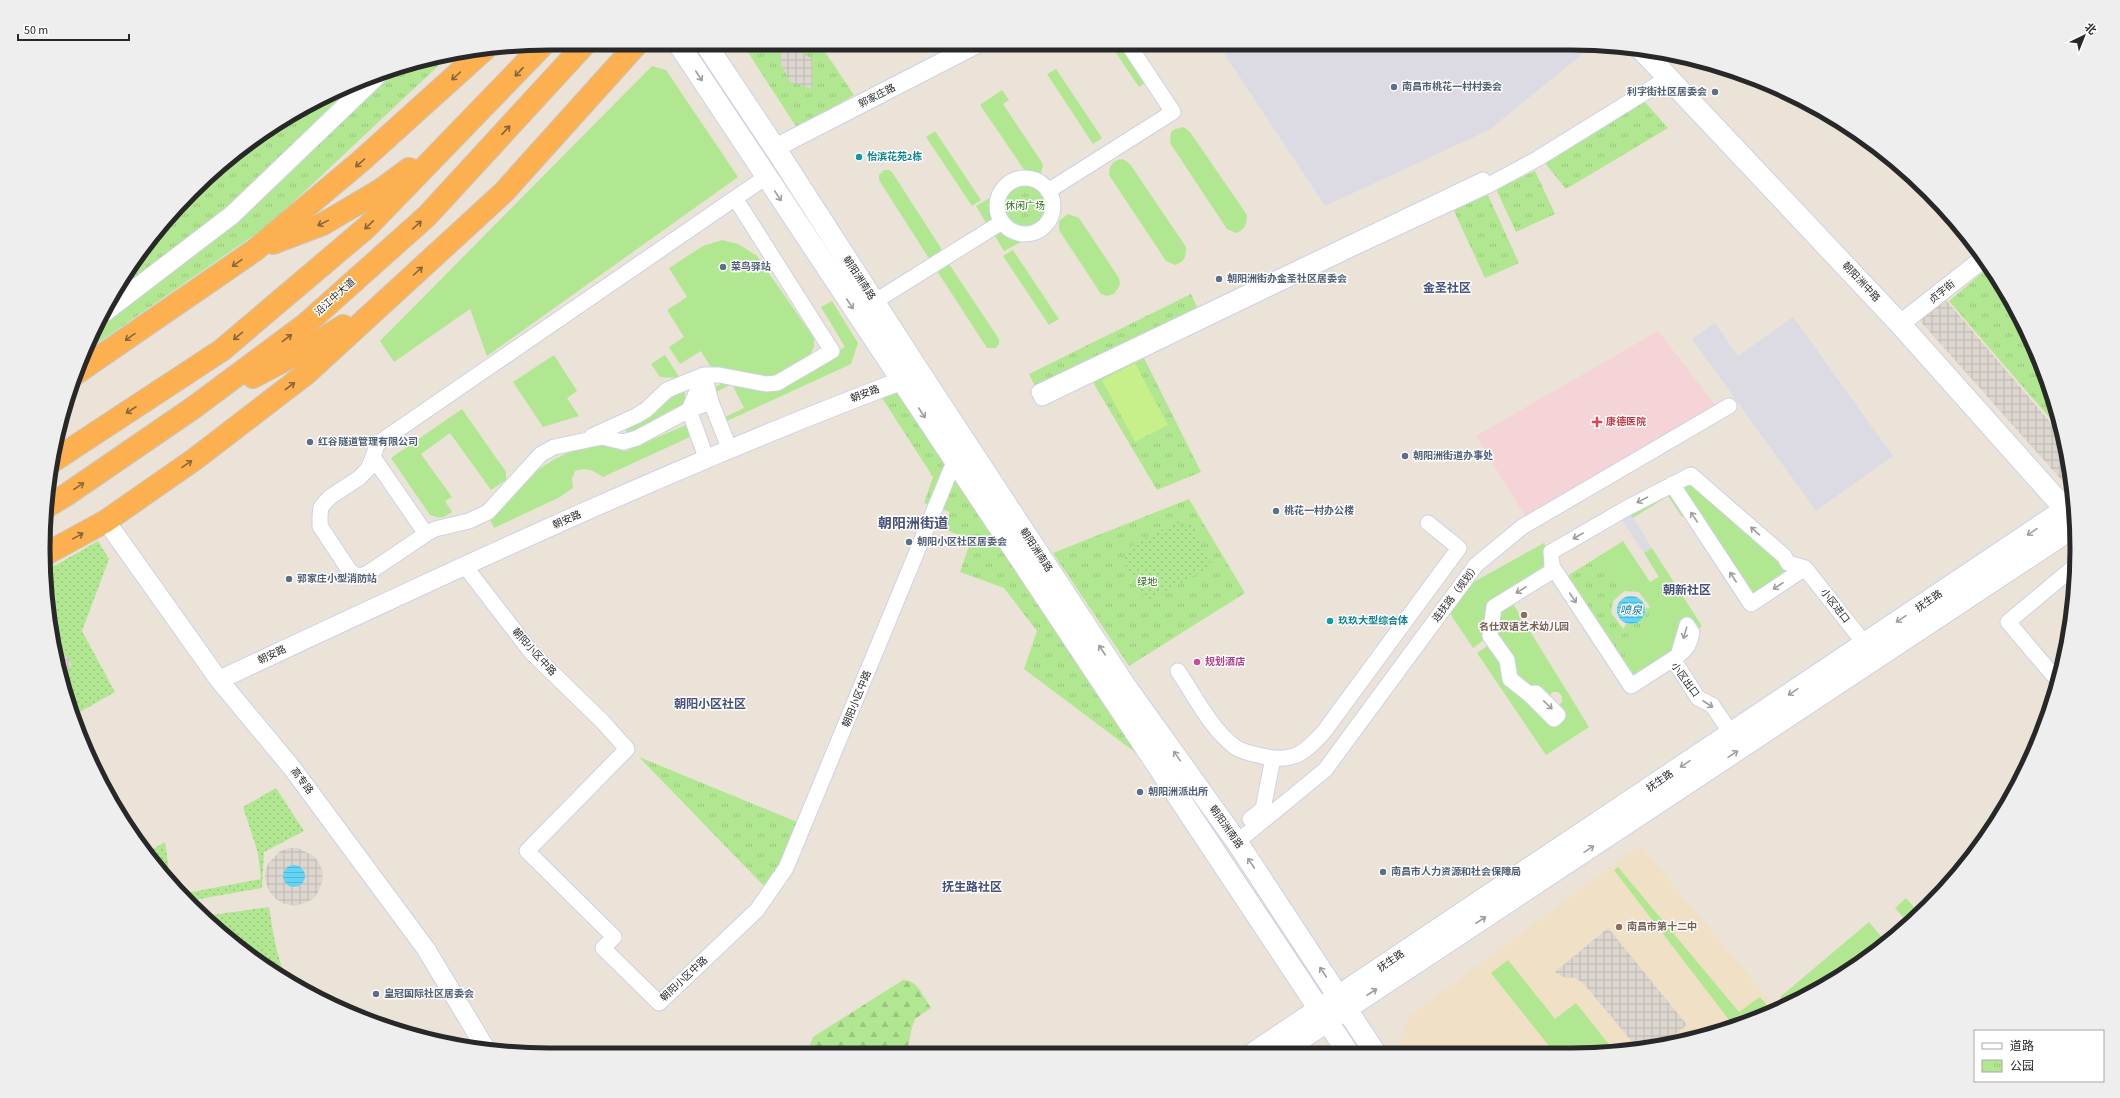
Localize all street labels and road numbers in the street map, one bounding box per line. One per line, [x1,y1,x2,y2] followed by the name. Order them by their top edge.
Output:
[856,81,898,111] street label: 郭家庄路
[840,253,878,303] street label: 朝阳洲南路
[1839,259,1883,305] street label: 朝阳洲中路
[312,275,358,319] street label: 沿江中大道
[1926,277,1958,307] street label: 贞字街
[849,382,881,406] street label: 朝安路
[550,508,584,532] street label: 朝安路
[1017,525,1055,575] street label: 朝阳洲南路
[1429,561,1483,625] street label: 连抚路（规划）
[1817,586,1853,626] street label: 小区进口
[1913,587,1945,615] street label: 抚生路
[509,625,559,679] street label: 朝阳小区中路
[255,642,289,668] street label: 朝安路
[1668,660,1702,700] street label: 小区出口
[839,669,875,729] street label: 朝阳小区中路
[287,765,317,797] street label: 高专路
[1644,767,1676,795] street label: 抚生路
[1206,803,1246,851] street label: 朝阳洲南路
[1375,947,1407,975] street label: 抚生路
[657,953,711,1005] street label: 朝阳小区中路

